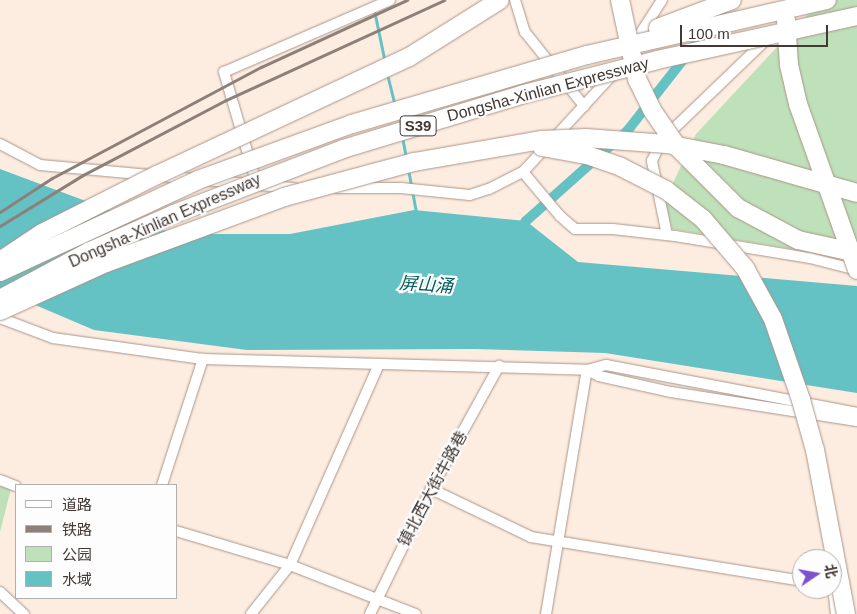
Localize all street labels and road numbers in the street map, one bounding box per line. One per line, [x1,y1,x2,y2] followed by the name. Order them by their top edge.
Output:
[445,54,651,126] street label: Dongsha-Xinlian Expressway
[399,114,437,138] road number: S39
[66,170,264,272] street label: Dongsha-Xinlian Expressway
[394,428,472,550] street label: 镇北西大街牛路巷

